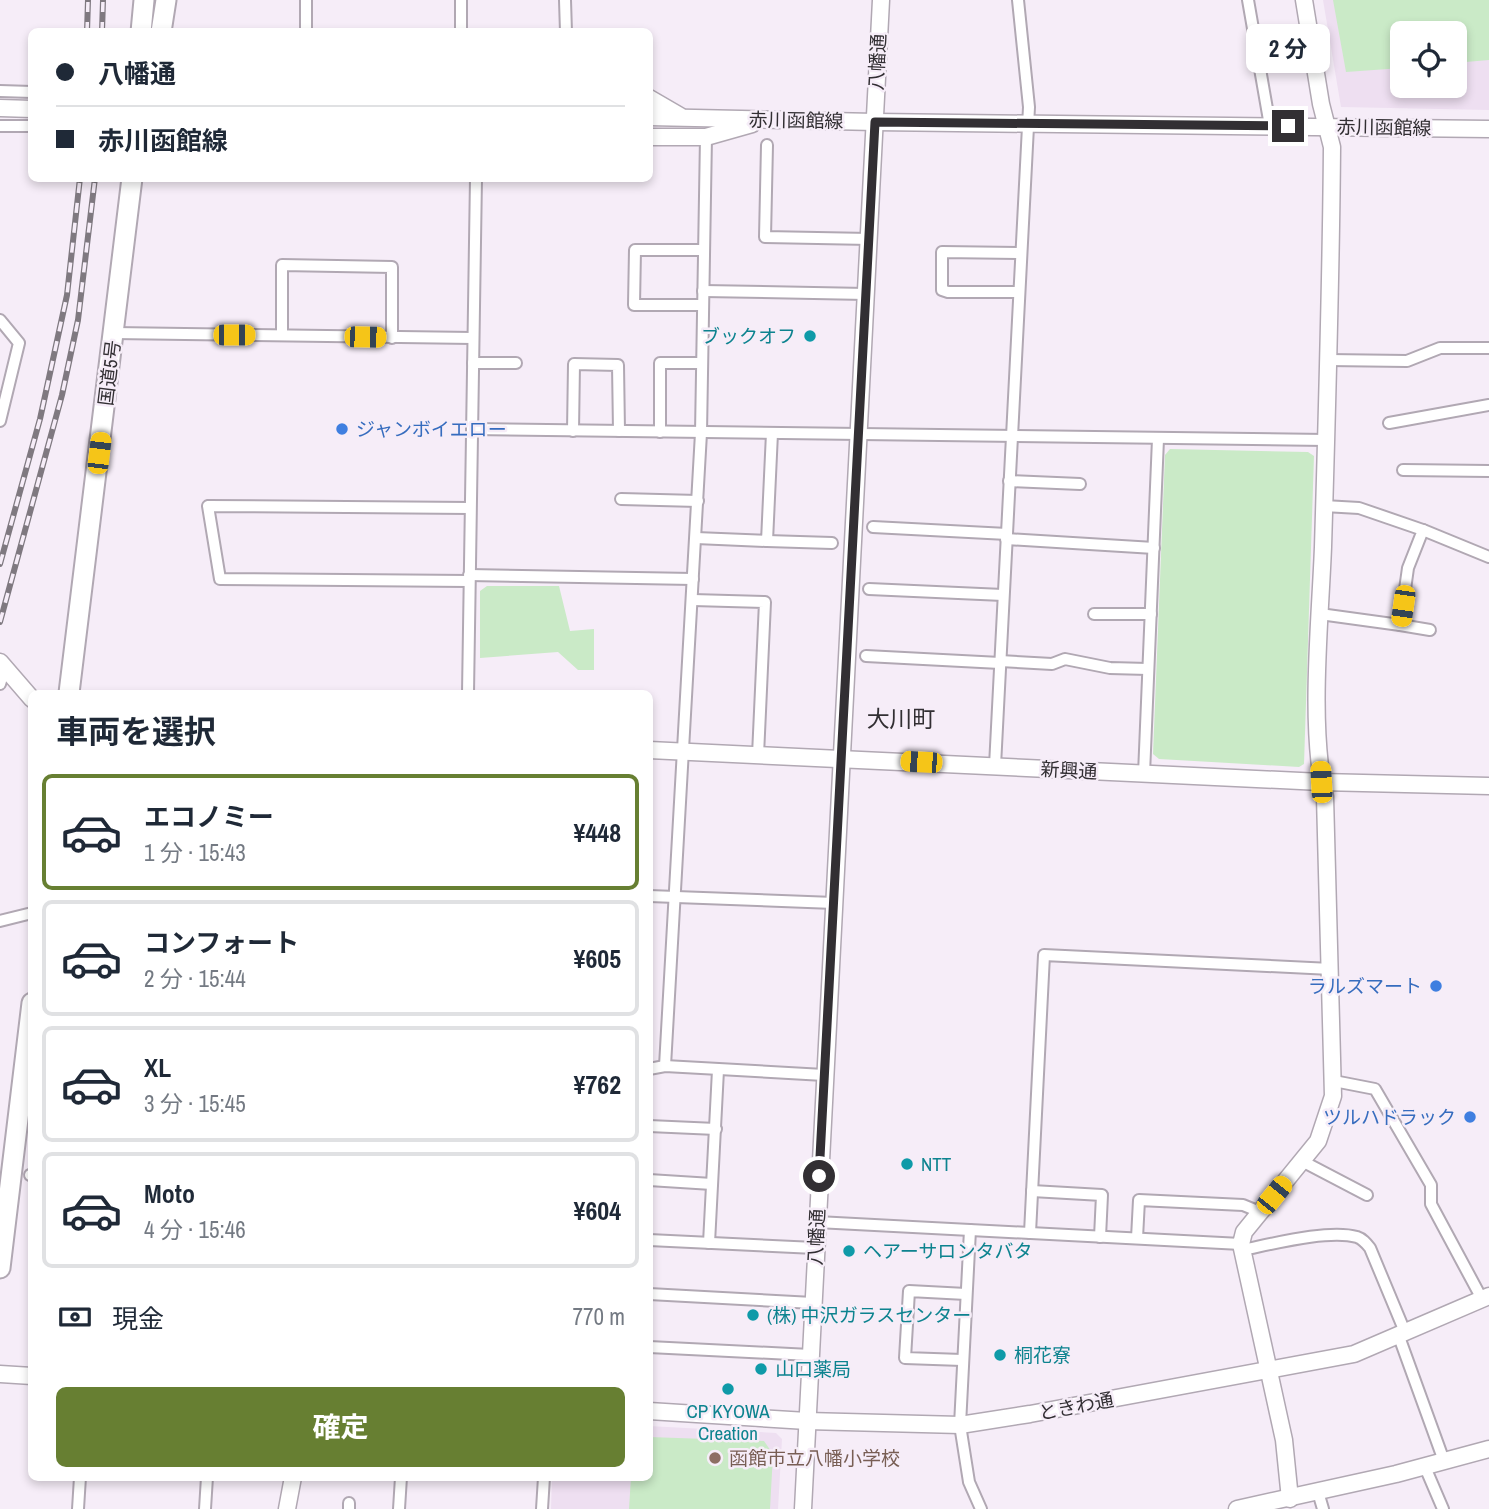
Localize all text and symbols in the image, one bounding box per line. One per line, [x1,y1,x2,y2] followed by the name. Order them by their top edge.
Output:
[1390,21,1467,98] map controls
[1390,21,1467,98] button: locate
[1246,24,1330,74] callout: 2 分
[863,33,891,91] street label: 八幡通
[1269,33,1307,64] text: 2 分
[98,56,176,91] text: 八幡通
[748,106,844,134] street label: 赤川函館線
[1272,110,1304,142] route end
[1336,113,1432,141] street label: 赤川函館線
[98,123,228,158] text: 赤川函館線
[701,323,796,349] place label: ブックオフ
[214,325,256,346] car
[344,326,387,348] car
[802,328,818,344] marker: ブックオフ
[92,339,126,407] street label: 国道5号
[356,416,507,442] place label: ジャンボイエロー
[334,421,350,437] marker: ジャンボイエロー
[87,431,112,475] car
[1390,584,1417,628] car
[867,703,936,734] district label: 大川町
[56,710,216,753] text: 車両を選択
[900,750,943,774] car
[1040,756,1098,784] street label: 新興通
[1310,760,1333,804] car
[144,799,274,834] text: エコノミー
[60,801,123,864] icon: car
[574,815,621,850] text: ¥448
[144,837,246,868] text: 1 分 · 15:43
[144,925,299,960] text: コンフォート
[60,927,123,990] icon: car
[574,941,621,976] text: ¥605
[144,963,246,994] text: 2 分 · 15:44
[1308,973,1422,999] place label: ラルズマート
[1428,978,1444,994] marker: ラルズマート
[144,1050,171,1085] text: XL
[60,1053,123,1116] icon: car
[574,1067,621,1102] text: ¥762
[144,1088,246,1119] text: 3 分 · 15:45
[1323,1104,1456,1130] place label: ツルハドラック
[1462,1109,1478,1125] marker: ツルハドラック
[921,1151,952,1177] place label: NTT
[899,1156,915,1172] marker: NTT
[803,1160,835,1192] route start
[1253,1172,1296,1218] car
[144,1176,195,1211] text: Moto
[60,1179,123,1242] icon: car
[574,1193,621,1228] text: ¥604
[802,1208,830,1266] street label: 八幡通
[144,1214,246,1245] text: 4 分 · 15:46
[863,1238,1032,1264] place label: ヘアーサロンタバタ
[841,1243,857,1259] marker: ヘアーサロンタバタ
[56,1298,94,1336] icon: cash
[112,1301,164,1336] text: 現金
[573,1301,625,1332] text: 770 m
[767,1302,971,1328] place label: (株) 中沢ガラスセンター
[745,1307,761,1323] marker: (株) 中沢ガラスセンター
[1014,1342,1071,1368] place label: 桐花寮
[992,1347,1008,1363] marker: 桐花寮
[775,1356,851,1382] place label: 山口薬局
[753,1361,769,1377] marker: 山口薬局
[720,1381,736,1397] marker: CP KYOWA Creation
[1036,1386,1116,1426] street label: ときわ通
[56,1387,625,1467] button: 確定
[686,1398,770,1446] place label: CP KYOWA Creation
[729,1445,900,1471] place label: 函館市立八幡小学校
[707,1450,723,1466] marker: 函館市立八幡小学校

